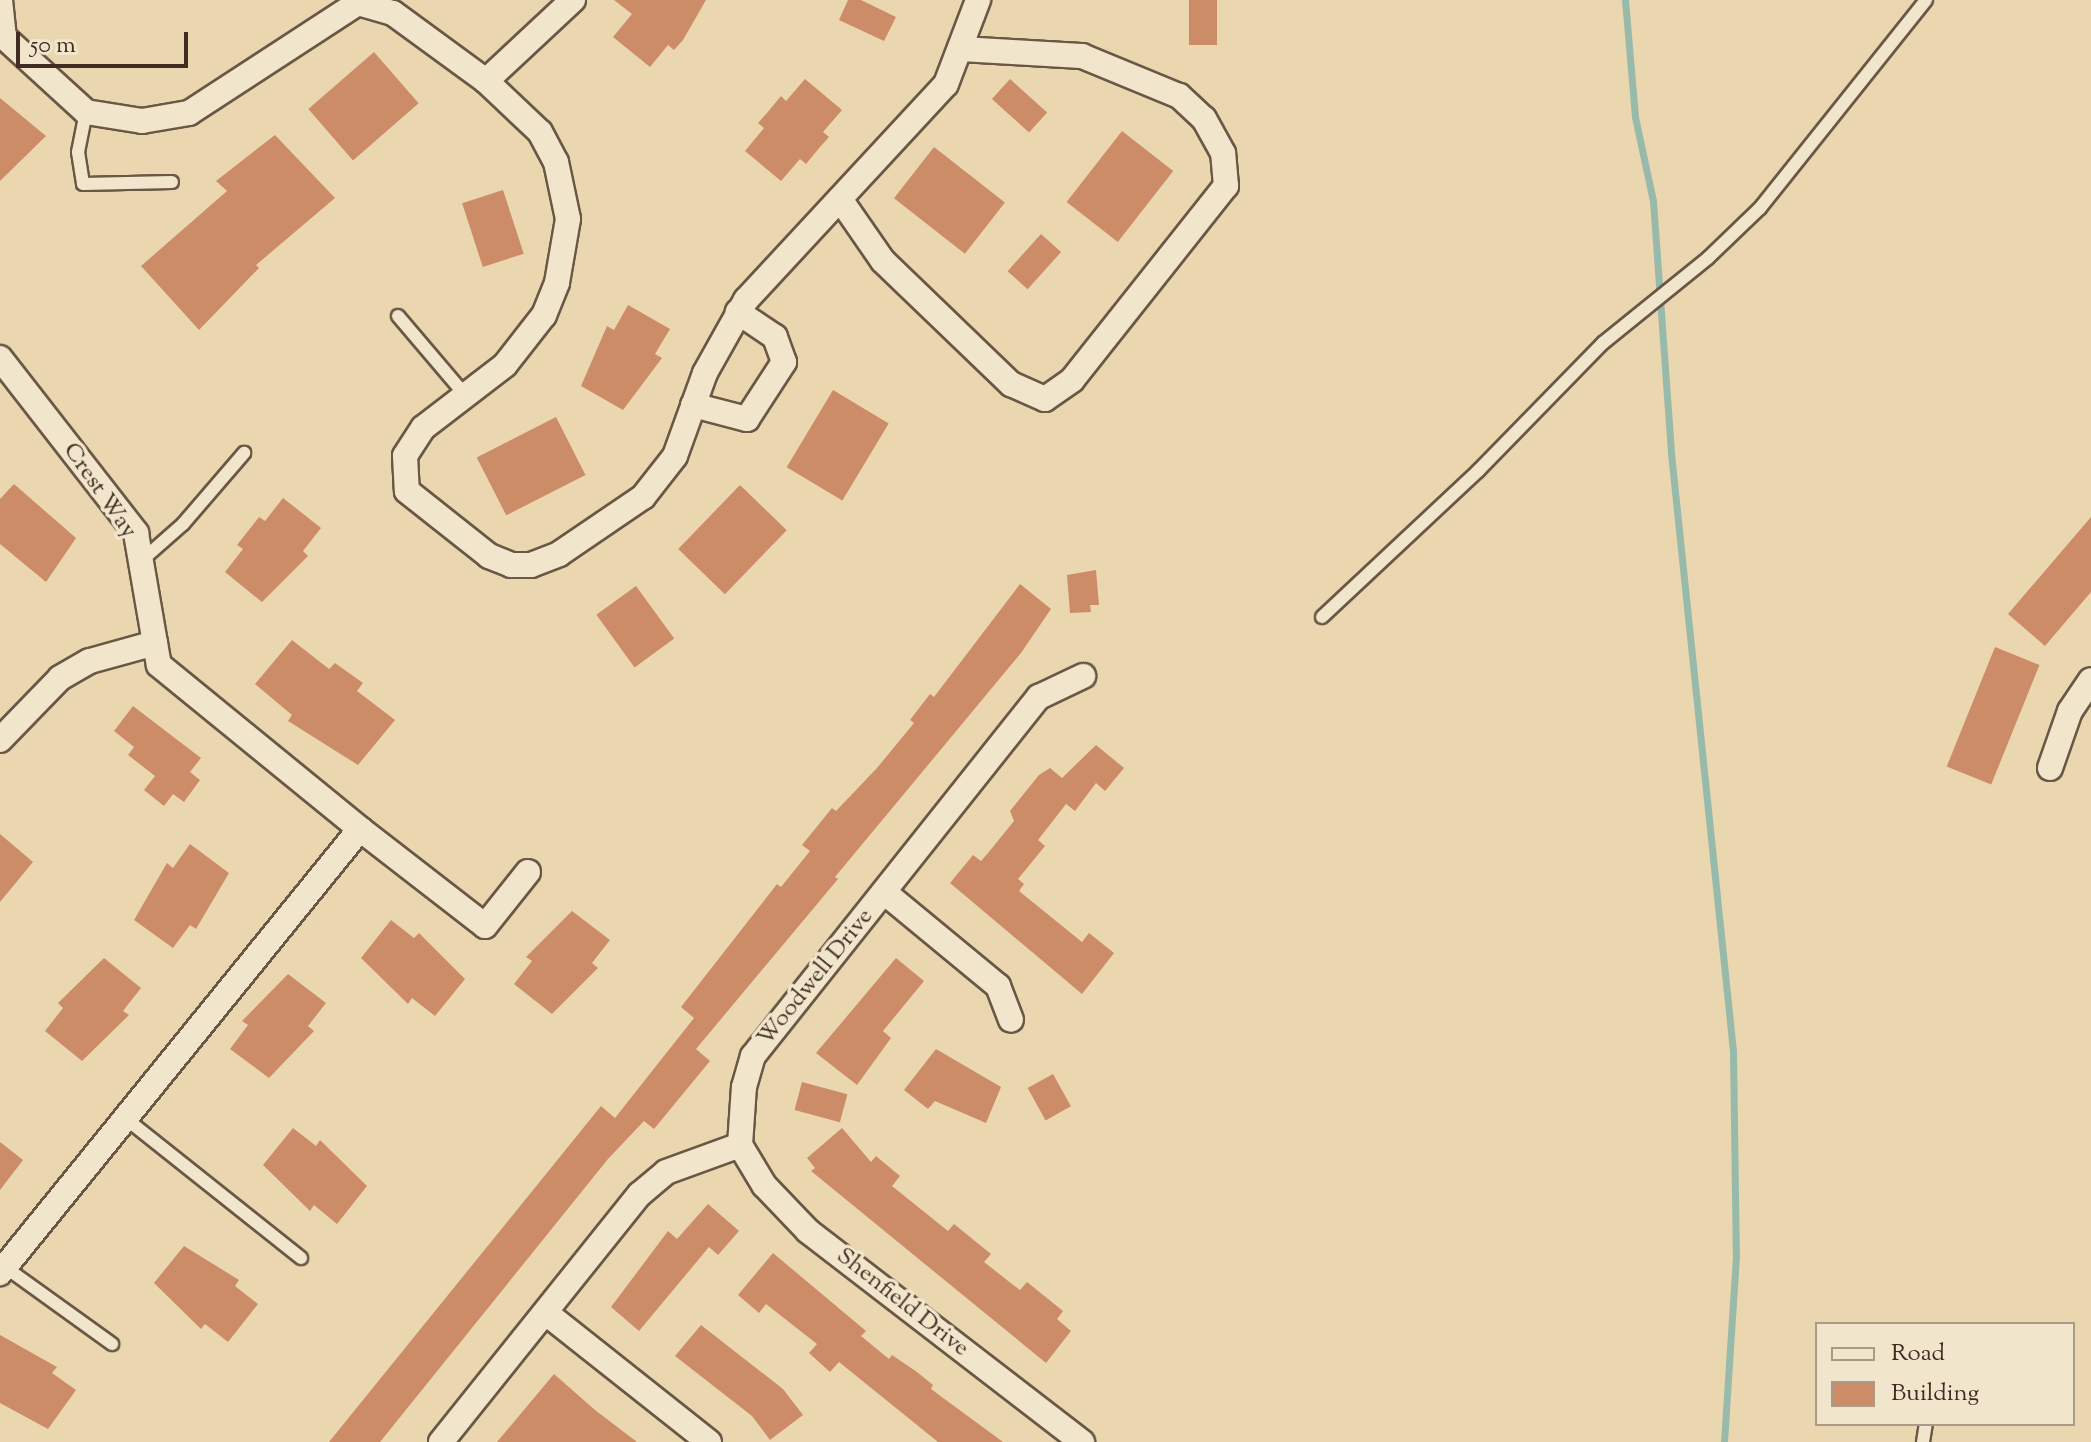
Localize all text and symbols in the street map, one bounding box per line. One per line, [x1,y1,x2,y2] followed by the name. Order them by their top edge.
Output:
[20,16,192,66] scale bar
[30,29,76,63] text: 50 m
[56,438,142,544] street label: Crest Way
[752,903,880,1053] street label: Woodwell Drive
[830,1242,974,1364] street label: Shenfield Drive
[1815,1322,2075,1426] legend
[1891,1337,1945,1371] text: Road
[1891,1377,1979,1411] text: Building

